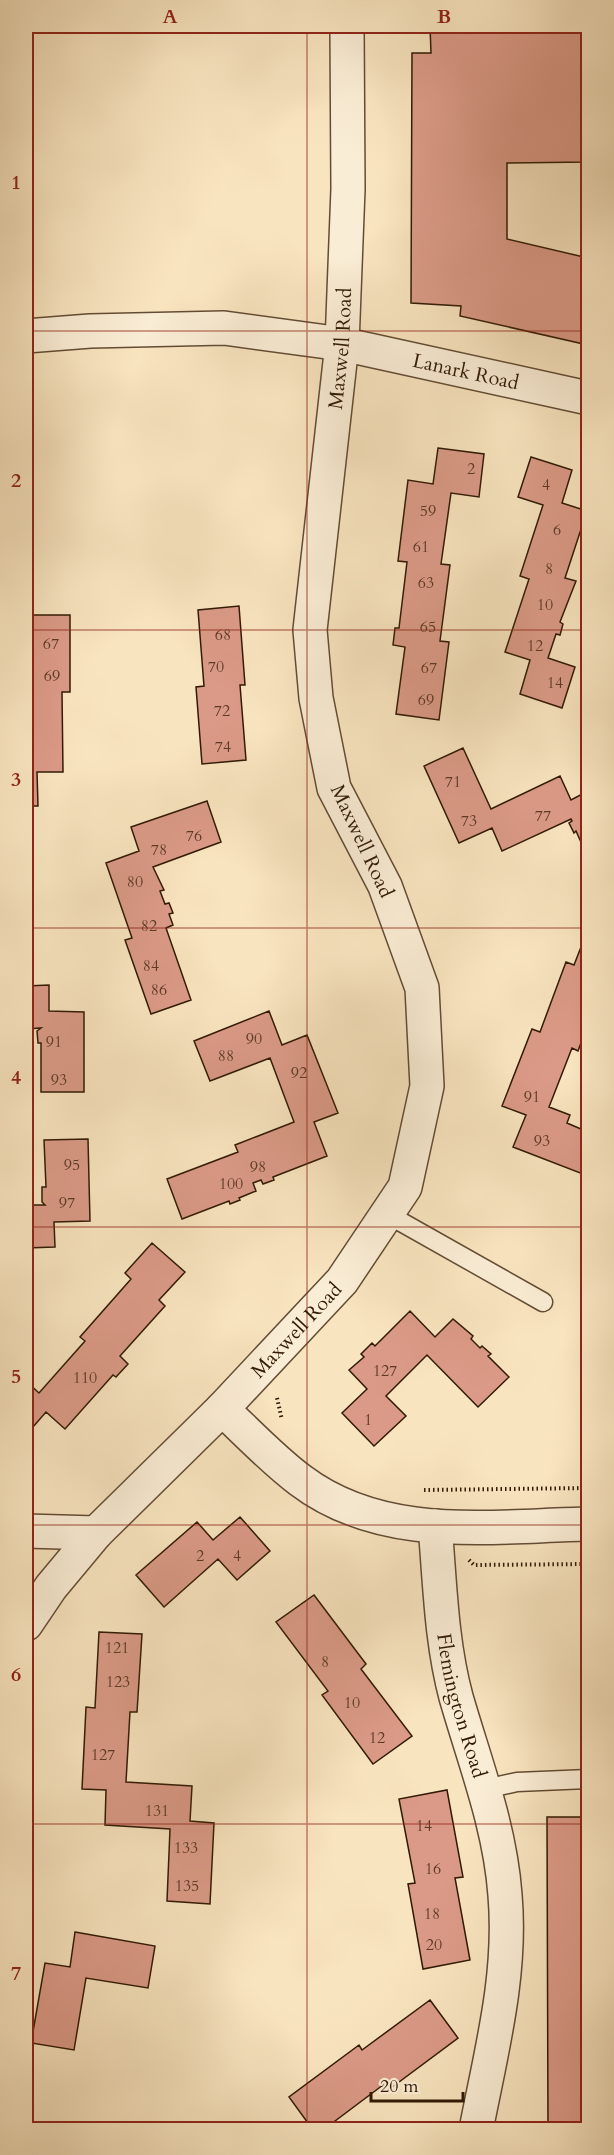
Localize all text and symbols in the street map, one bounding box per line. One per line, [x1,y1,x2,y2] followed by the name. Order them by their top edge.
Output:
[162,3,178,30] text: A
[437,3,451,30] text: B
[11,169,21,196] text: 1
[321,287,358,411] street label: Maxwell Road
[410,346,522,396] street label: Lanark Road
[467,458,475,480] house number: 2
[11,467,21,494] text: 2
[542,474,550,496] house number: 4
[420,500,436,522] house number: 59
[553,519,561,541] house number: 6
[413,536,429,558] house number: 61
[545,558,553,580] house number: 8
[418,572,434,594] house number: 63
[537,594,553,616] house number: 10
[420,616,436,638] house number: 65
[215,624,231,646] house number: 68
[43,633,59,655] house number: 67
[527,635,543,657] house number: 12
[208,656,224,678] house number: 70
[421,657,437,679] house number: 67
[44,665,60,687] house number: 69
[547,672,563,694] house number: 14
[418,689,434,711] house number: 69
[214,700,230,722] house number: 72
[215,736,231,758] house number: 74
[11,766,21,793] text: 3
[445,771,461,793] house number: 71
[324,780,400,902] street label: Maxwell Road
[535,805,551,827] house number: 77
[461,810,477,832] house number: 73
[186,825,202,847] house number: 76
[151,839,167,861] house number: 78
[127,871,143,893] house number: 80
[141,915,157,937] house number: 82
[143,955,159,977] house number: 84
[151,979,167,1001] house number: 86
[246,1028,262,1050] house number: 90
[46,1031,62,1053] house number: 91
[218,1045,234,1067] house number: 88
[291,1062,307,1084] house number: 92
[11,1064,21,1091] text: 4
[51,1069,67,1091] house number: 93
[524,1086,540,1108] house number: 91
[534,1130,550,1152] house number: 93
[64,1154,80,1176] house number: 95
[250,1156,266,1178] house number: 98
[219,1173,243,1195] house number: 100
[59,1192,75,1214] house number: 97
[244,1276,348,1384] street label: Maxwell Road
[373,1360,397,1382] house number: 127
[11,1363,21,1390] text: 5
[73,1367,97,1389] house number: 110
[364,1409,372,1431] house number: 1
[196,1545,204,1567] house number: 2
[233,1545,241,1567] house number: 4
[431,1632,494,1781] street label: Flemington Road
[105,1637,129,1659] house number: 121
[321,1651,329,1673] house number: 8
[11,1661,21,1688] text: 6
[106,1671,130,1693] house number: 123
[344,1692,360,1714] house number: 10
[369,1727,385,1749] house number: 12
[91,1744,115,1766] house number: 127
[145,1800,169,1822] house number: 131
[416,1815,432,1837] house number: 14
[174,1837,198,1859] house number: 133
[425,1858,441,1880] house number: 16
[175,1875,199,1897] house number: 135
[424,1903,440,1925] house number: 18
[426,1934,442,1956] house number: 20
[11,1960,21,1987] text: 7
[371,2065,462,2103] scale bar
[380,2074,419,2099] text: 20 m

